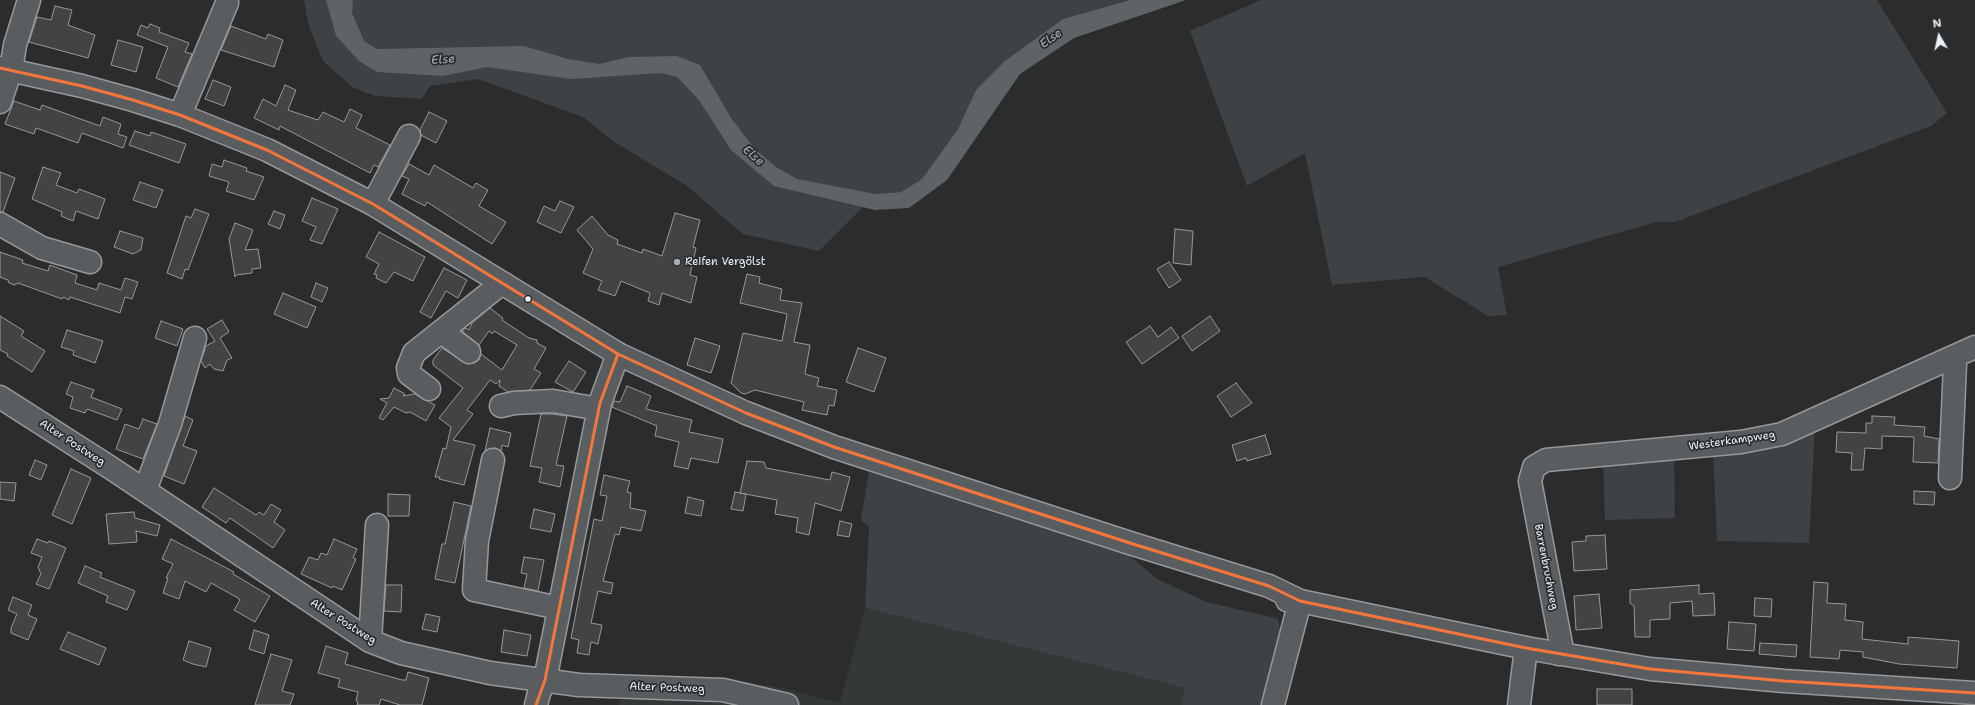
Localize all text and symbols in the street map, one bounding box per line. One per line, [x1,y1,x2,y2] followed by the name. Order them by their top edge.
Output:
[1919,16,1959,56] north arrow
[1932,16,1943,32] text: N
[1037,26,1065,52] water label: Else
[431,52,455,68] water label: Else
[739,143,767,169] water label: Else
[685,255,765,269] place label: Reifen Vergölst
[672,257,682,267] marker: Reifen Vergölst
[523,294,533,304] unlabelled marker
[37,417,107,469] street label: Alter Postweg
[1688,428,1776,454] street label: Westerkampweg
[1531,523,1561,611] street label: Barrenbruchweg
[308,596,378,648] street label: Alter Postweg
[629,680,705,696] street label: Alter Postweg

